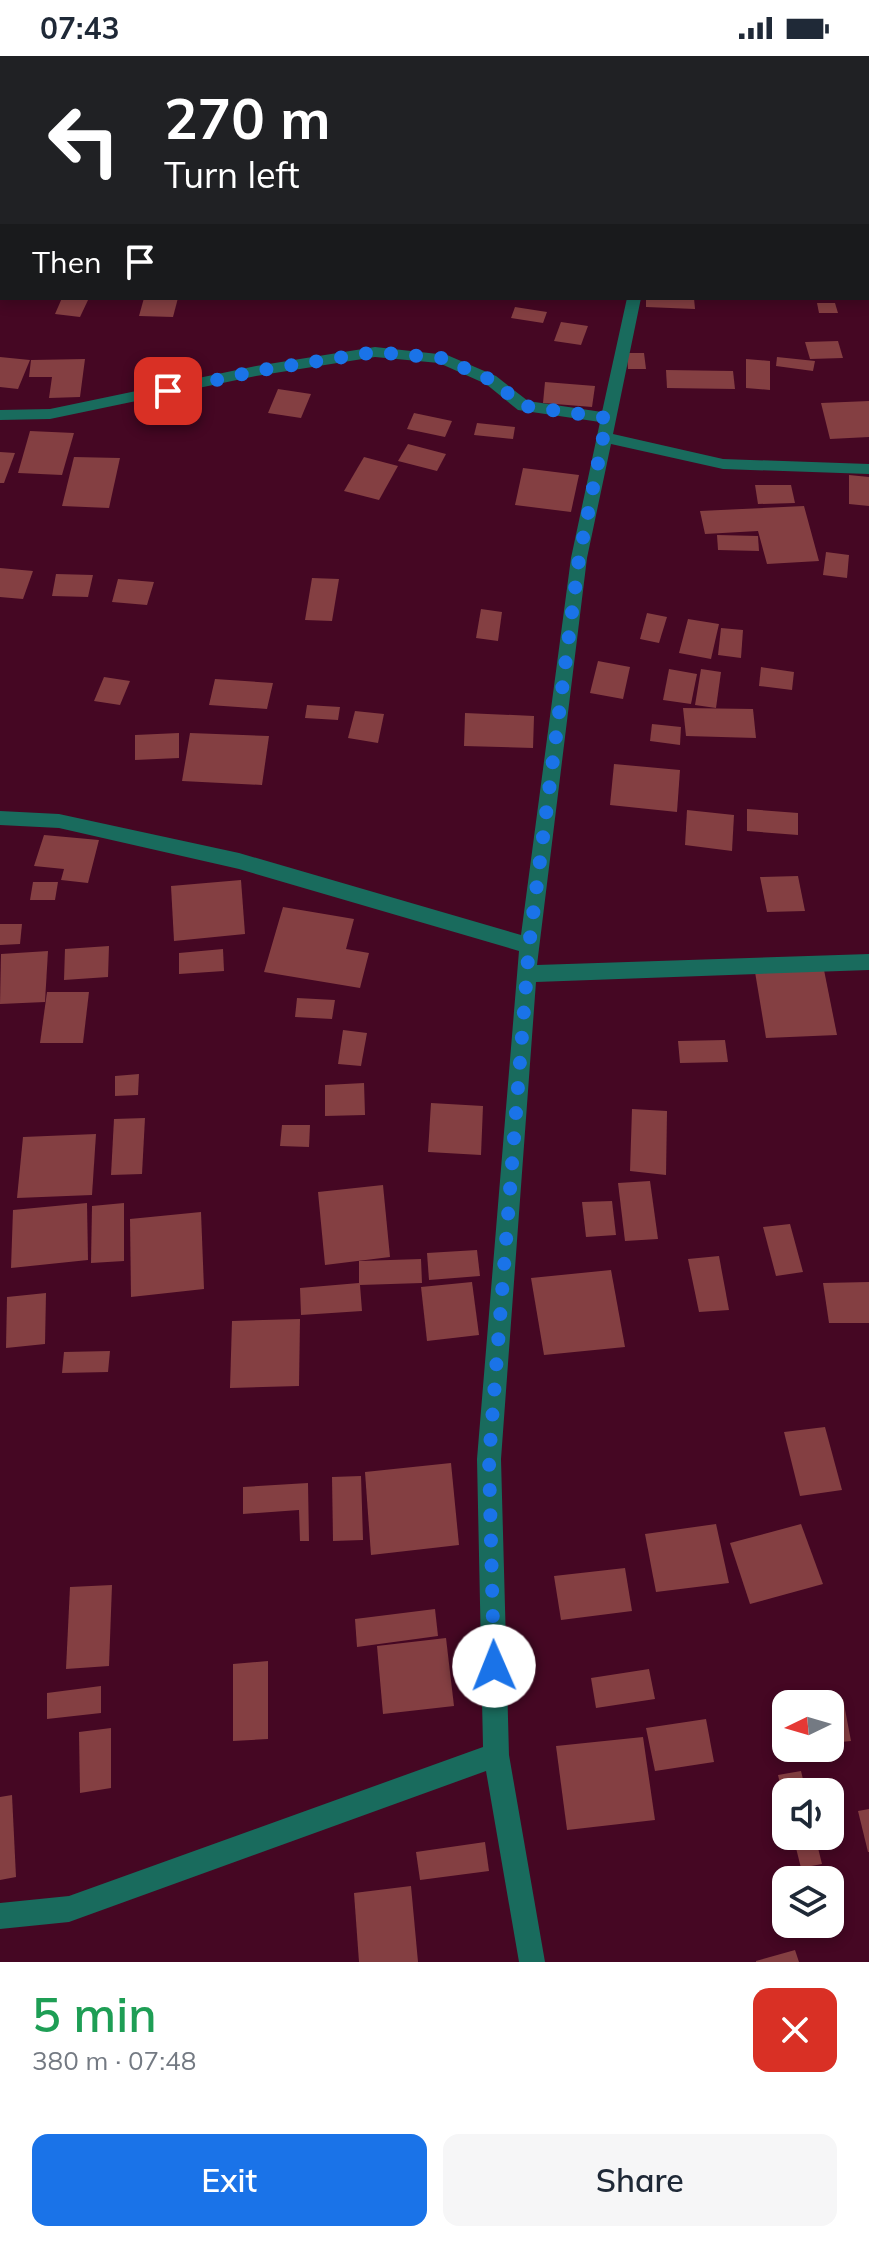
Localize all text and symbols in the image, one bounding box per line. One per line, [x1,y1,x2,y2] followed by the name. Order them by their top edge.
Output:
[40,9,119,47] text: 07:43
[164,83,331,153] text: 270 m
[32,88,136,192] icon: left
[164,152,300,197] text: Turn left
[118,240,162,284] icon: arrive
[32,243,102,281] text: Then
[134,357,202,425] pin
[146,369,190,413] icon: arrive
[452,1624,536,1708] position arrow
[772,1690,844,1762] north arrow
[772,1690,844,1938] map controls
[772,1778,844,1850] button: sound
[772,1866,844,1938] button: layers
[32,1984,157,2044] text: 5 min
[753,1988,837,2072] button: close
[32,2044,196,2077] text: 380 m · 07:48
[32,2134,427,2226] button: Exit
[443,2134,837,2226] button: Share

